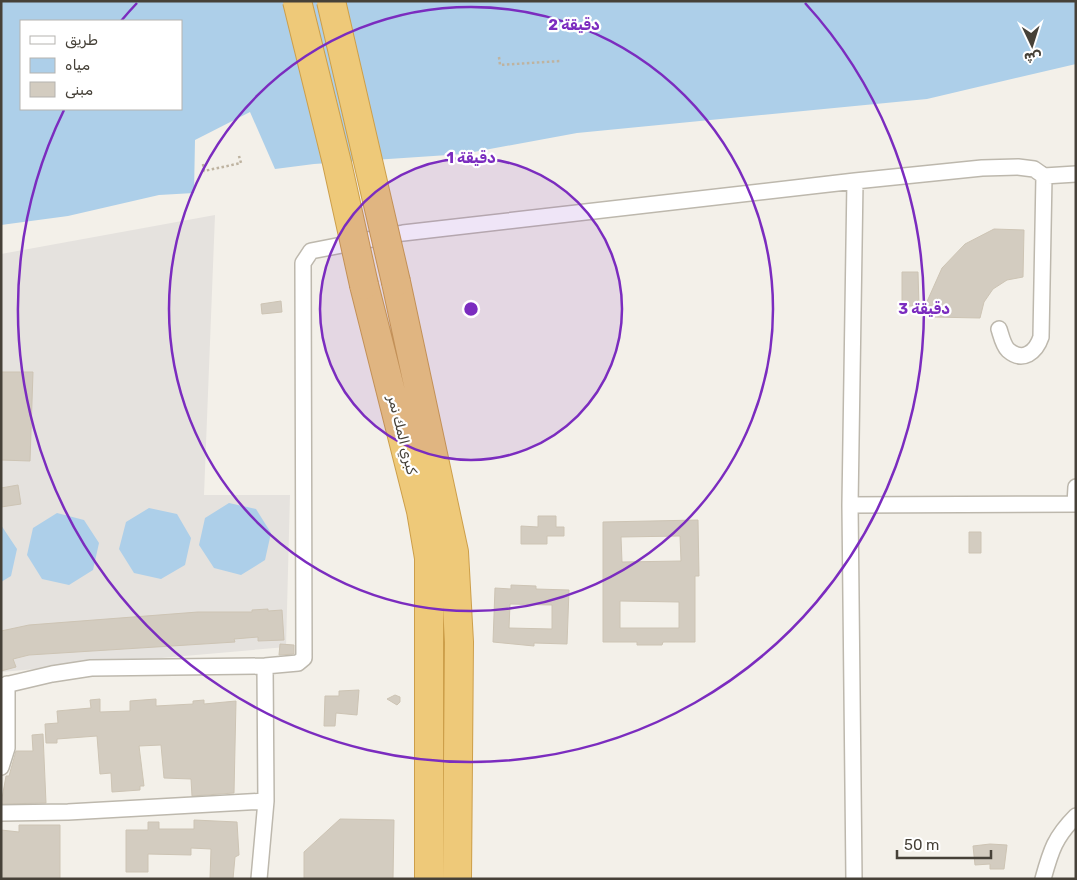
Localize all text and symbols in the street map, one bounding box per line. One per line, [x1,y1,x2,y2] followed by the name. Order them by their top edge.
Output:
[548,16,600,34] text: 2 دقيقة
[20,20,182,110] legend
[1007,20,1057,70] north arrow
[65,31,98,49] text: طريق
[1023,48,1042,67] text: ش
[65,56,90,74] text: مياه
[65,81,93,99] text: مبنى
[446,149,496,167] text: 1 دقيقة
[462,300,480,318] centre of rings
[898,300,950,318] text: 3 دقيقة
[383,393,420,477] street label: كبري المك نمر
[897,828,991,860] scale bar
[904,836,939,854] text: 50 m

